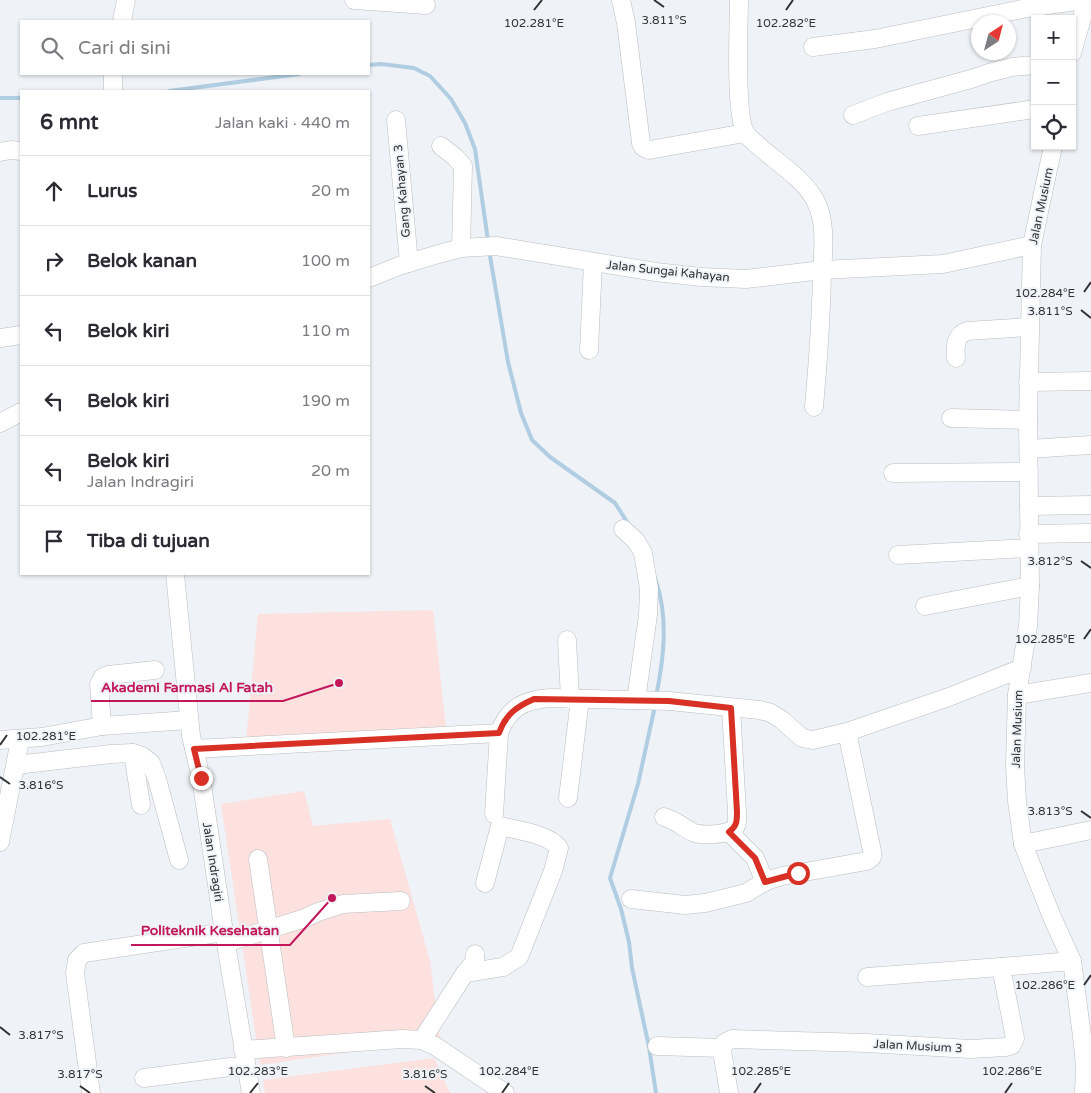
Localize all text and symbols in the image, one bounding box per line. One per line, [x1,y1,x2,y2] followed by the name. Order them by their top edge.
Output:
[641,13,687,27] text: 3.811°S
[971,15,1016,60] north arrow
[1031,15,1076,150] map controls
[1031,15,1076,60] button: +
[504,16,565,30] text: 102.281°E
[756,16,817,30] text: 102.282°E
[20,20,370,75] search box
[38,34,66,62] icon: search
[78,37,171,59] text: Cari di sini
[1031,60,1076,105] button: −
[1031,105,1076,150] button: locate
[40,110,99,135] text: 6 mnt
[215,113,350,133] text: Jalan kaki · 440 m
[391,144,413,238] street label: Gang Kahayan 3
[1026,166,1056,246] street label: Jalan Musium
[40,177,68,205] icon: ahead
[87,180,137,202] text: Lurus
[311,181,350,201] text: 20 m
[40,247,68,275] icon: right
[87,250,197,272] text: Belok kanan
[301,251,350,271] text: 100 m
[606,258,730,284] street label: Jalan Sungai Kahayan
[1015,286,1076,300] text: 102.284°E
[1027,304,1073,318] text: 3.811°S
[40,317,68,345] icon: left
[87,320,170,342] text: Belok kiri
[301,321,350,341] text: 110 m
[40,387,68,415] icon: left
[87,390,170,412] text: Belok kiri
[301,391,350,411] text: 190 m
[87,450,170,472] text: Belok kiri
[40,457,68,485] icon: left
[311,461,350,481] text: 20 m
[87,472,194,492] text: Jalan Indragiri
[40,527,68,555] icon: arrive
[87,530,210,552] text: Tiba di tujuan
[1027,554,1073,568] text: 3.812°S
[1015,632,1075,646] text: 102.285°E
[91,672,283,701] callout: Akademi Farmasi Al Fatah
[101,679,273,696] text: Akademi Farmasi Al Fatah
[1009,690,1025,768] street label: Jalan Musium
[16,729,77,743] text: 102.281°E
[190,767,213,790] route end
[18,778,64,792] text: 3.816°S
[1027,804,1073,818] text: 3.813°S
[200,821,226,903] street label: Jalan Indragiri
[787,862,810,885] route start
[131,916,290,945] callout: Politeknik Kesehatan
[141,922,279,939] text: Politeknik Kesehatan
[1015,978,1076,992] text: 102.286°E
[18,1028,64,1042] text: 3.817°S
[873,1037,963,1055] street label: Jalan Musium 3
[228,1064,289,1078] text: 102.283°E
[479,1064,540,1078] text: 102.284°E
[731,1064,791,1078] text: 102.285°E
[982,1064,1043,1078] text: 102.286°E
[57,1067,103,1081] text: 3.817°S
[402,1067,448,1081] text: 3.816°S

